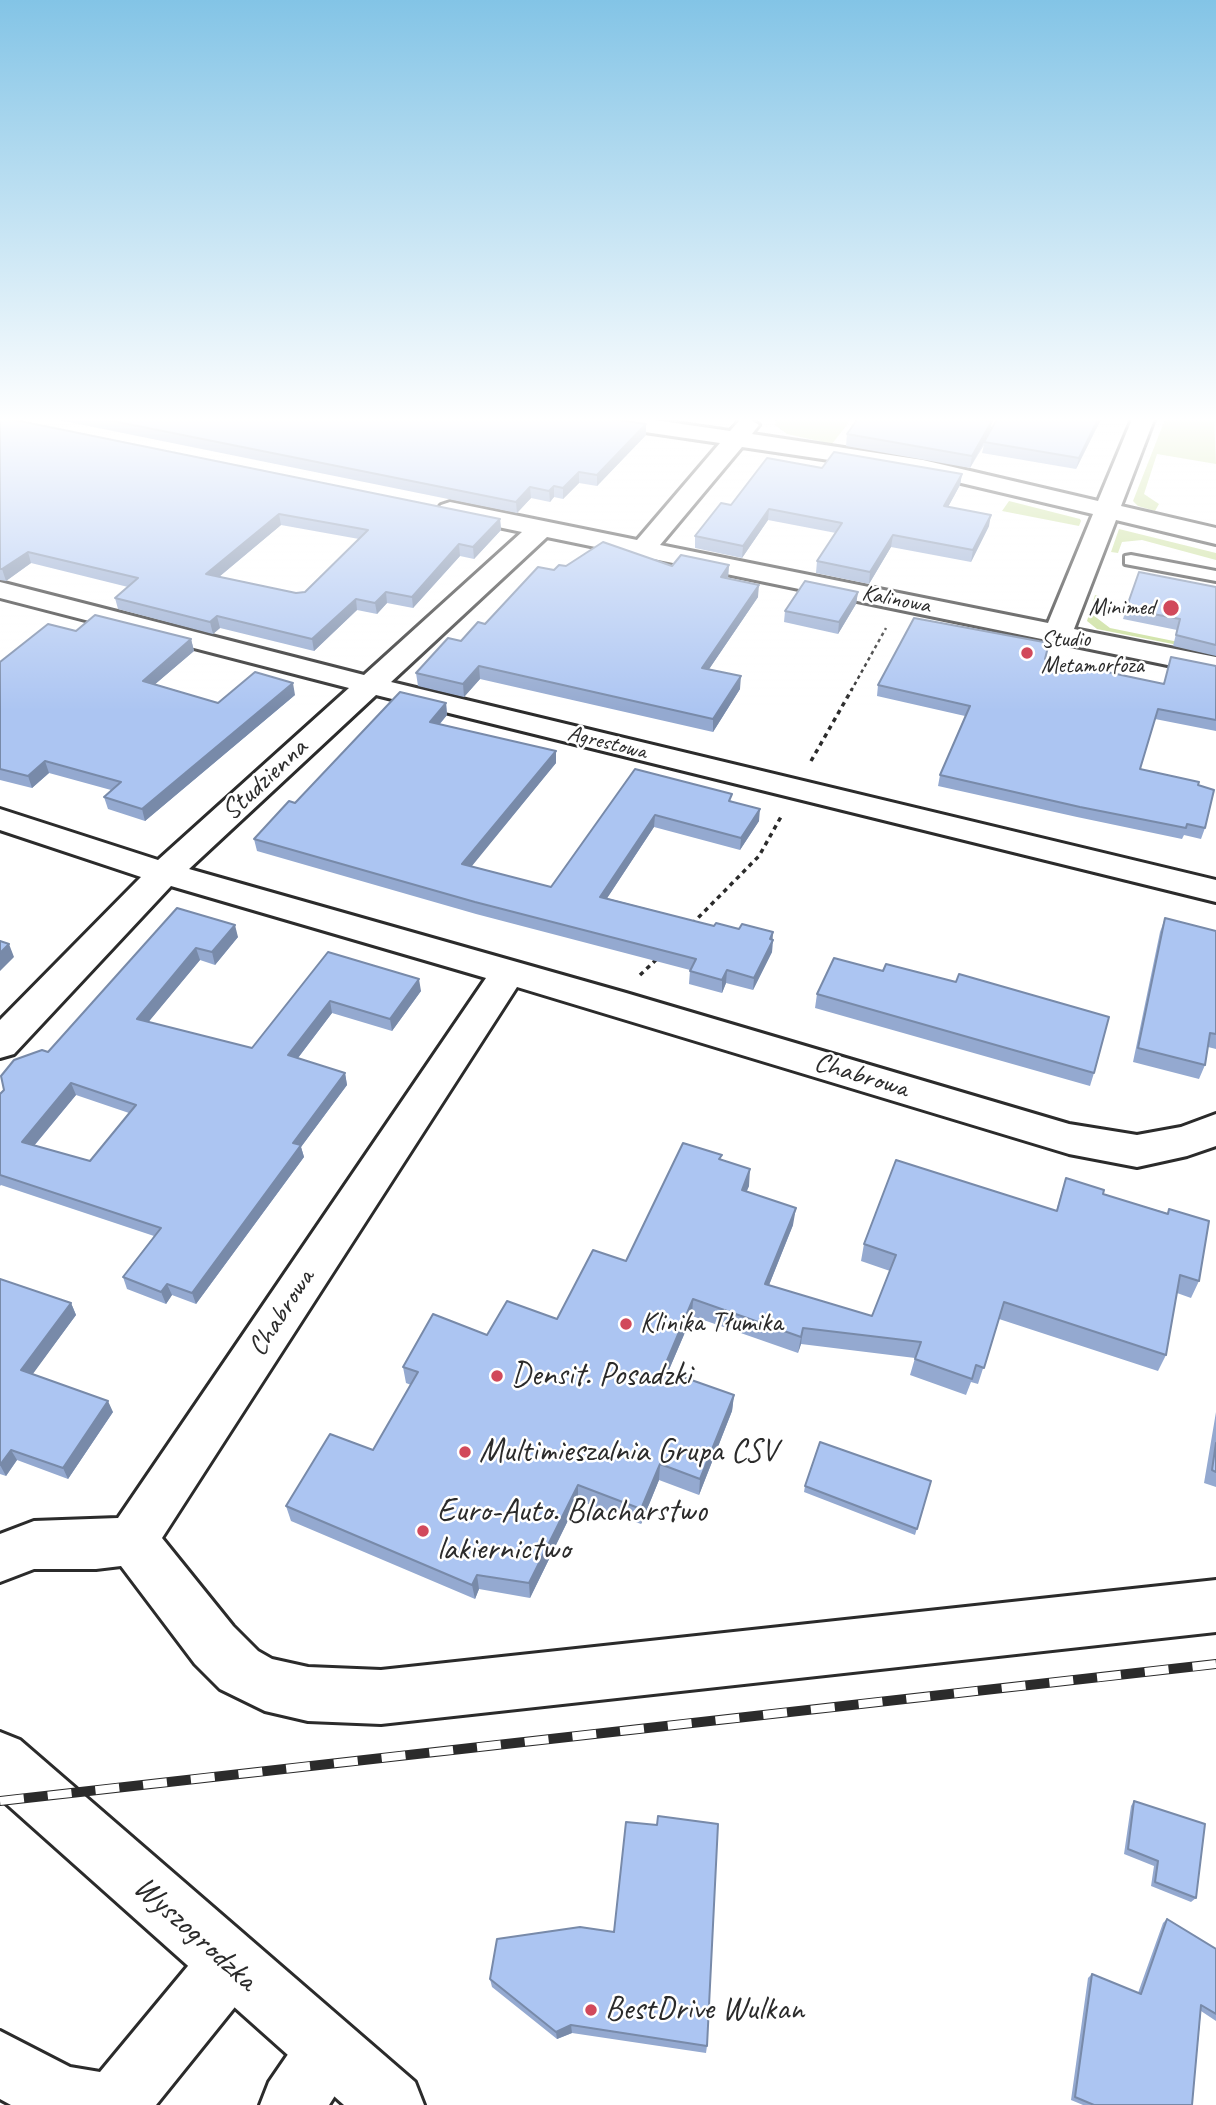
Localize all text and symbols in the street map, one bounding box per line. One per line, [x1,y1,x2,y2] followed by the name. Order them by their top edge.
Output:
[859,580,933,620] street label: Kalinowa
[1089,594,1155,622] place label: Minimed
[1161,598,1181,618] marker: Minimed
[1041,626,1144,680] place label: Studio Metamorfoza
[1019,645,1035,661] marker: Studio Metamorfoza
[565,720,649,766] street label: Agrestowa
[215,732,315,828] street label: Studzienna
[810,1046,912,1106] street label: Chabrowa
[242,1263,322,1363] street label: Chabrowa
[640,1307,783,1341] place label: Klinika Tłumika
[618,1316,634,1332] marker: Klinika Tłumika
[511,1356,691,1396] place label: Densit. Posadzki
[489,1368,505,1384] marker: Densit. Posadzki
[479,1432,777,1472] place label: Multimieszalnia Grupa CSV
[457,1444,473,1460] marker: Multimieszalnia Grupa CSV
[437,1492,707,1570] place label: Euro-Auto. Blacharstwo lakiernictwo
[415,1523,431,1539] marker: Euro-Auto. Blacharstwo lakiernictwo
[125,1868,265,2000] street label: Wyszogrodzka
[605,1990,804,2030] place label: BestDrive Wulkan
[583,2002,599,2018] marker: BestDrive Wulkan

